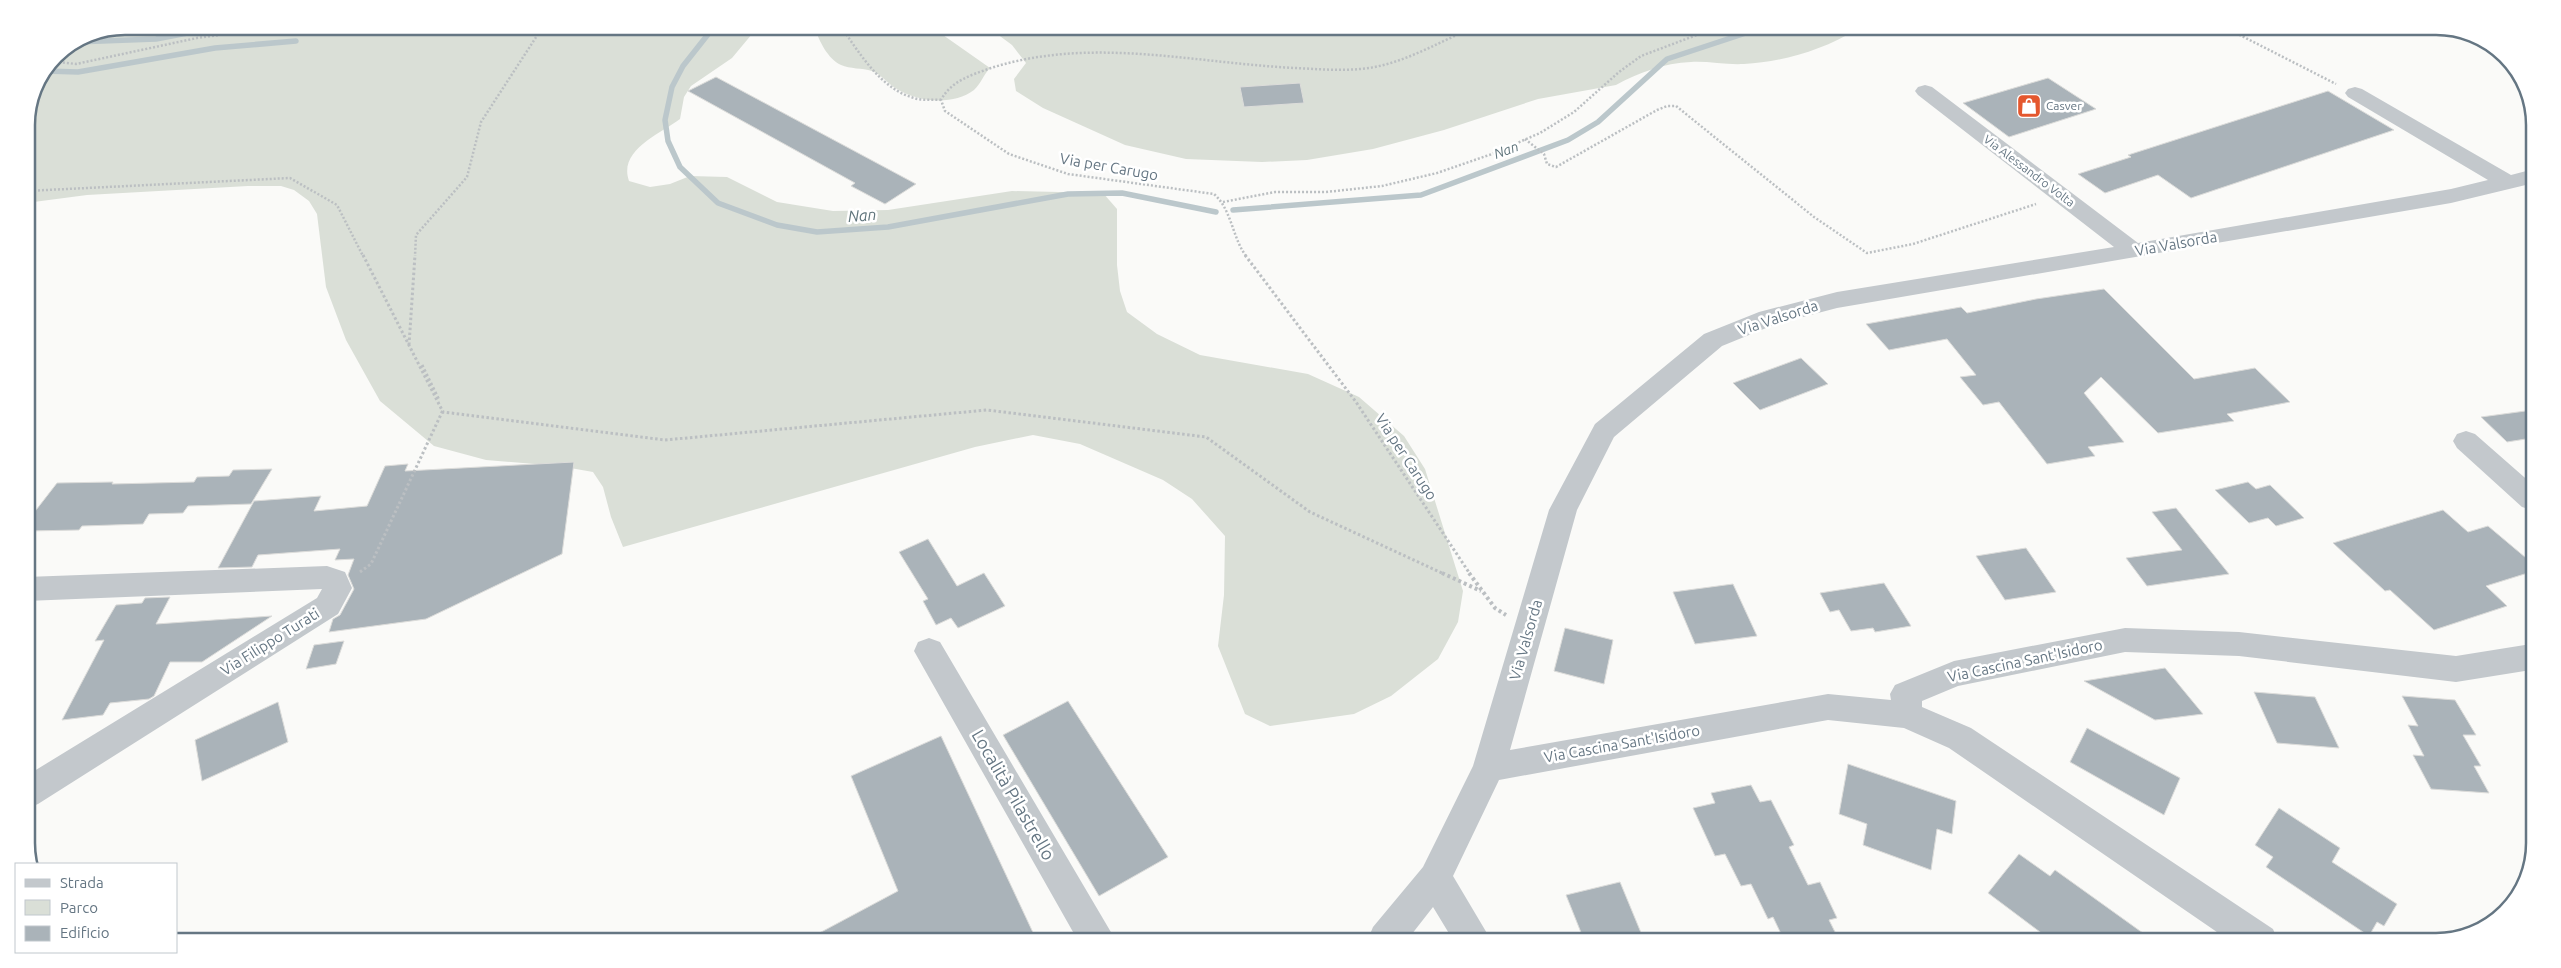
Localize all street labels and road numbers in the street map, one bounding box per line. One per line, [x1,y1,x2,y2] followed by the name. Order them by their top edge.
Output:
[1981,132,2077,209] street label: Via Alessandro Volta
[1059,149,1160,184] street label: Via per Carugo
[2133,228,2218,259] street label: Via Valsorda
[1736,297,1820,338] street label: Via Valsorda
[1372,410,1441,503] street label: Via per Carugo
[1506,598,1545,682] street label: Via Valsorda
[217,604,322,679] street label: Via Filippo Turati
[1946,636,2104,685] street label: Via Cascina Sant'Isidoro
[1543,721,1701,766] street label: Via Cascina Sant'Isidoro
[968,726,1059,863] street label: Località Pilastrello

